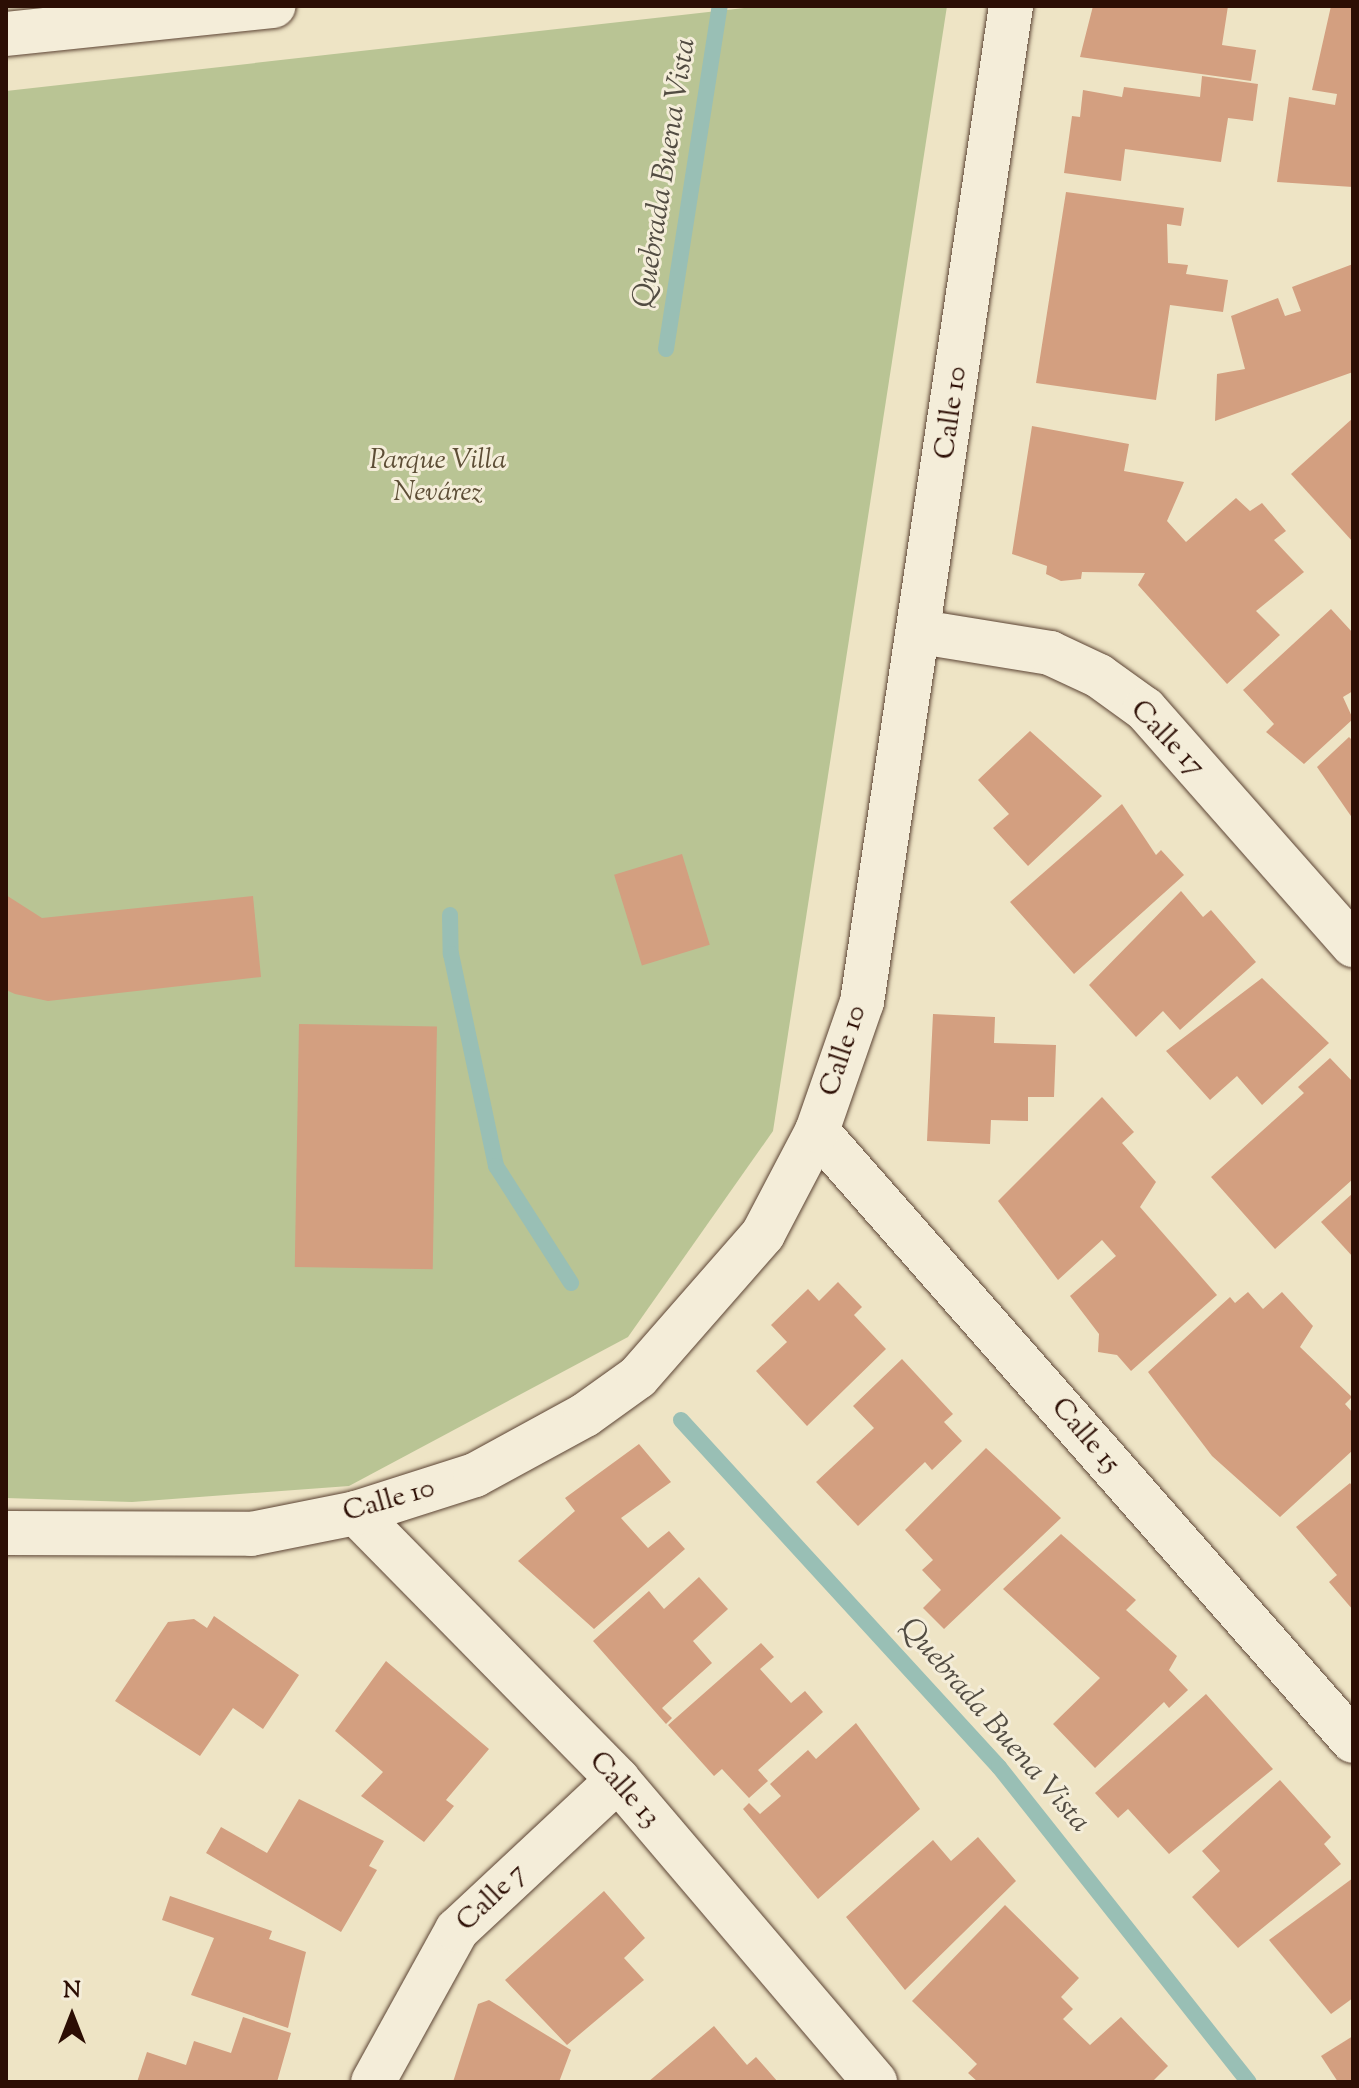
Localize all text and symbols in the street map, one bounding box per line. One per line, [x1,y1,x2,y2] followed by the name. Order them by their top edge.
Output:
[627,36,705,310] water label: Quebrada Buena Vista
[929,364,975,462] street label: Calle 10
[369,444,507,510] park label: Parque Villa Nevárez
[1123,694,1211,784] street label: Calle 17
[814,1001,874,1101] street label: Calle 10
[1043,1392,1127,1480] street label: Calle 15
[339,1472,439,1530] street label: Calle 10
[891,1611,1097,1841] water label: Quebrada Buena Vista
[581,1745,667,1835] street label: Calle 13
[450,1857,534,1939] street label: Calle 7
[32,1976,112,2056] north arrow
[63,1976,81,2008] text: N

